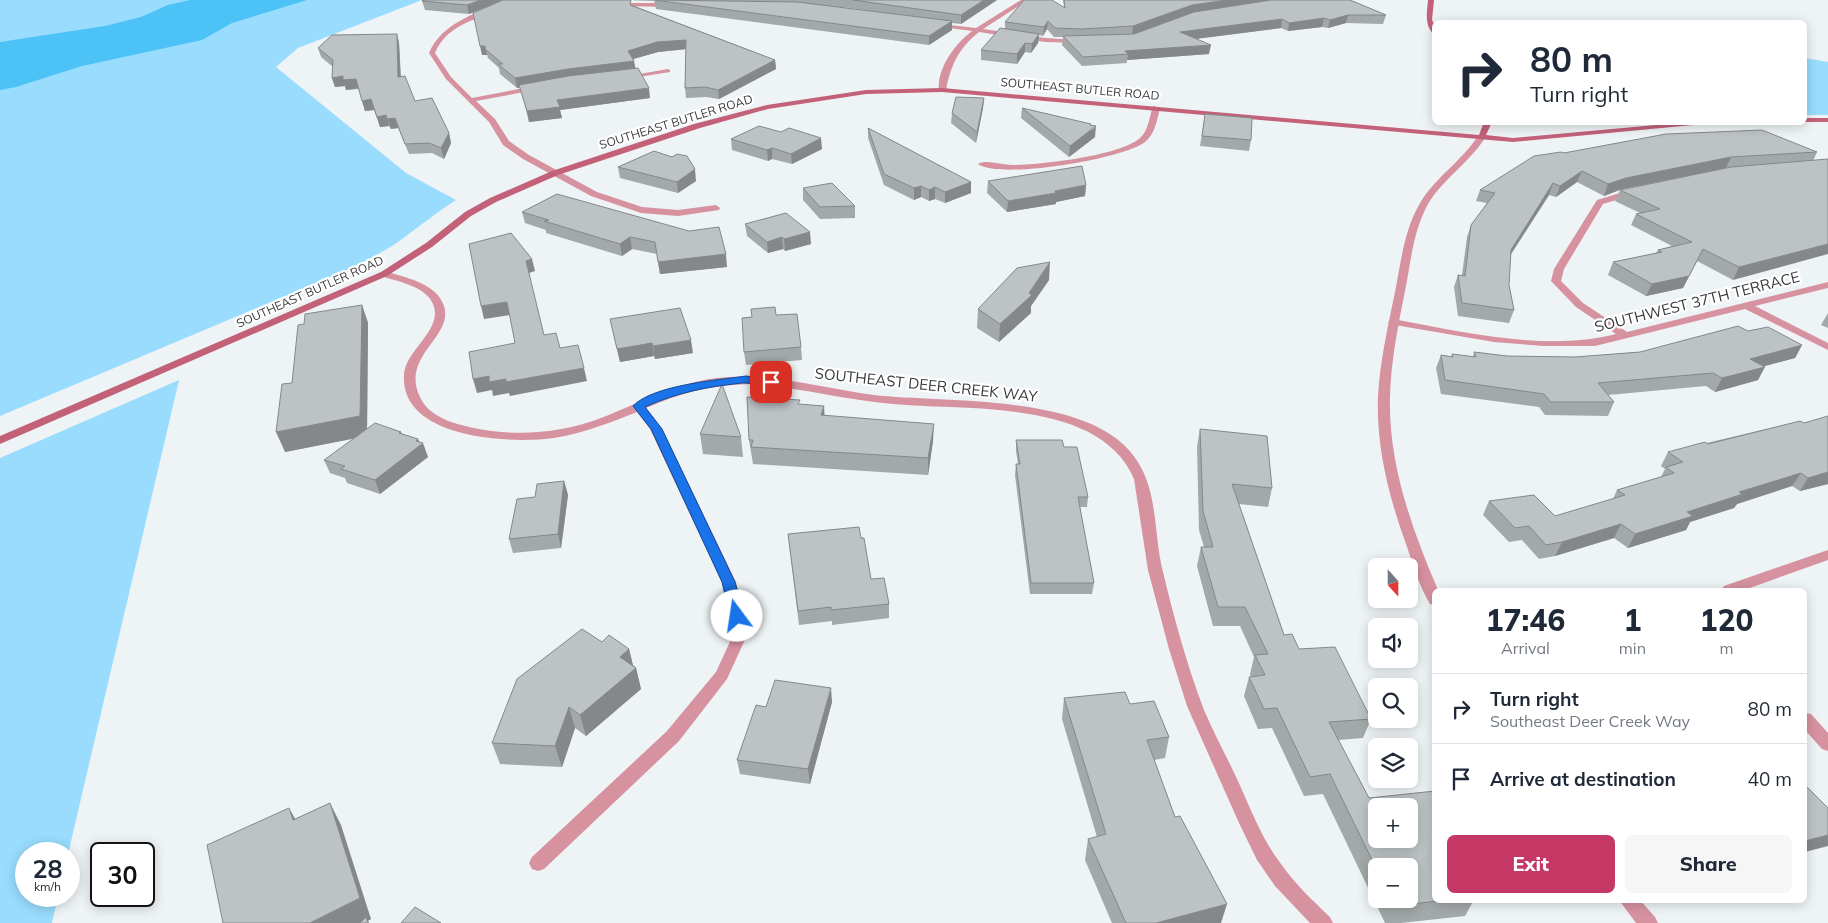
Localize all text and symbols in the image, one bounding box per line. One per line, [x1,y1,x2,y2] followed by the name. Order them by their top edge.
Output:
[1530,37,1613,81] text: 80 m
[1447,40,1512,105] icon: right
[1000,74,1160,103] street label: SOUTHEAST BUTLER ROAD
[1530,80,1628,108] text: Turn right
[597,91,754,152] street label: SOUTHEAST BUTLER ROAD
[234,252,386,331] street label: SOUTHEAST BUTLER ROAD
[1592,267,1802,336] street label: SOUTHWEST 37TH TERRACE
[750,361,792,403] pin
[814,363,1039,406] street label: SOUTHEAST DEER CREEK WAY
[757,368,785,396] icon: arrive
[1368,558,1418,608] north arrow
[1368,558,1418,908] map controls
[710,589,762,641] position arrow
[1485,601,1565,639] text: 17:46
[1623,601,1641,639] text: 1
[1700,601,1754,639] text: 120
[1368,618,1418,668] button: sound
[1501,638,1550,658] text: Arrival
[1619,638,1646,658] text: min
[1719,638,1734,658] text: m
[1368,678,1418,728] button: search
[1490,687,1579,711] text: Turn right
[1447,695,1475,723] icon: right
[1748,697,1792,721] text: 80 m
[1490,711,1690,731] text: Southeast Deer Creek Way
[1368,738,1418,788] button: layers
[1447,765,1475,793] icon: arrive
[1490,767,1676,791] text: Arrive at destination
[1748,767,1792,791] text: 40 m
[1368,798,1418,848] button: +
[1447,835,1615,893] button: Exit
[1625,835,1792,893] button: Share
[90,842,155,907] speed limit sign: 30
[32,853,63,884] text: 28
[1368,858,1418,908] button: −
[34,879,61,894] text: km/h

